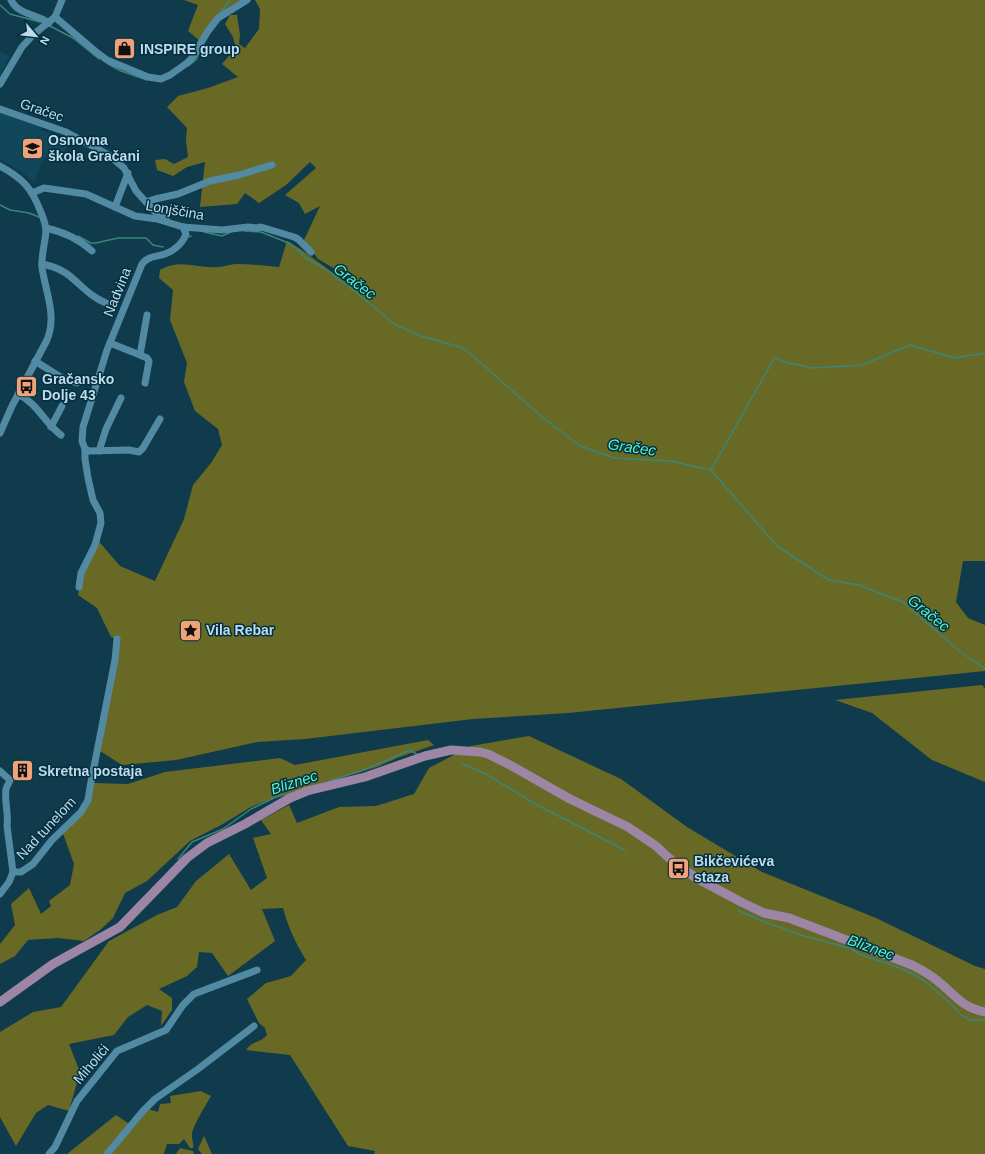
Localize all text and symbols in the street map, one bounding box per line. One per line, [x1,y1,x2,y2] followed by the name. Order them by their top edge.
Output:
[16,16,56,56] north arrow
[38,34,52,47] text: N
[111,36,137,62] shop icon: INSPIRE group
[140,41,240,57] place label: INSPIRE group
[18,95,66,125] street label: Gračec
[48,132,140,164] place label: Osnovna škola Gračani
[20,135,46,161] school or university icon: Osnovna škola Gračani
[144,197,206,223] street label: Lonjščina
[331,260,380,303] water label: Gračec
[100,265,134,319] street label: Nadvina
[42,371,114,403] place label: Gračansko Dolje 43
[14,374,40,400] bus stop icon: Gračansko Dolje 43
[607,435,658,459] water label: Gračec
[905,591,954,635] water label: Gračec
[177,617,203,643] place icon: Vila Rebar
[206,622,275,638] place label: Vila Rebar
[9,758,35,784] building icon: Skretna postaja
[38,763,142,779] place label: Skretna postaja
[268,766,320,798] water label: Bliznec
[13,794,79,862] street label: Nad tunelom
[694,853,774,885] place label: Bikčevićeva staza
[665,856,691,882] bus stop icon: Bikčevićeva staza
[845,931,897,963] water label: Bliznec
[70,1041,112,1087] street label: Miholići

